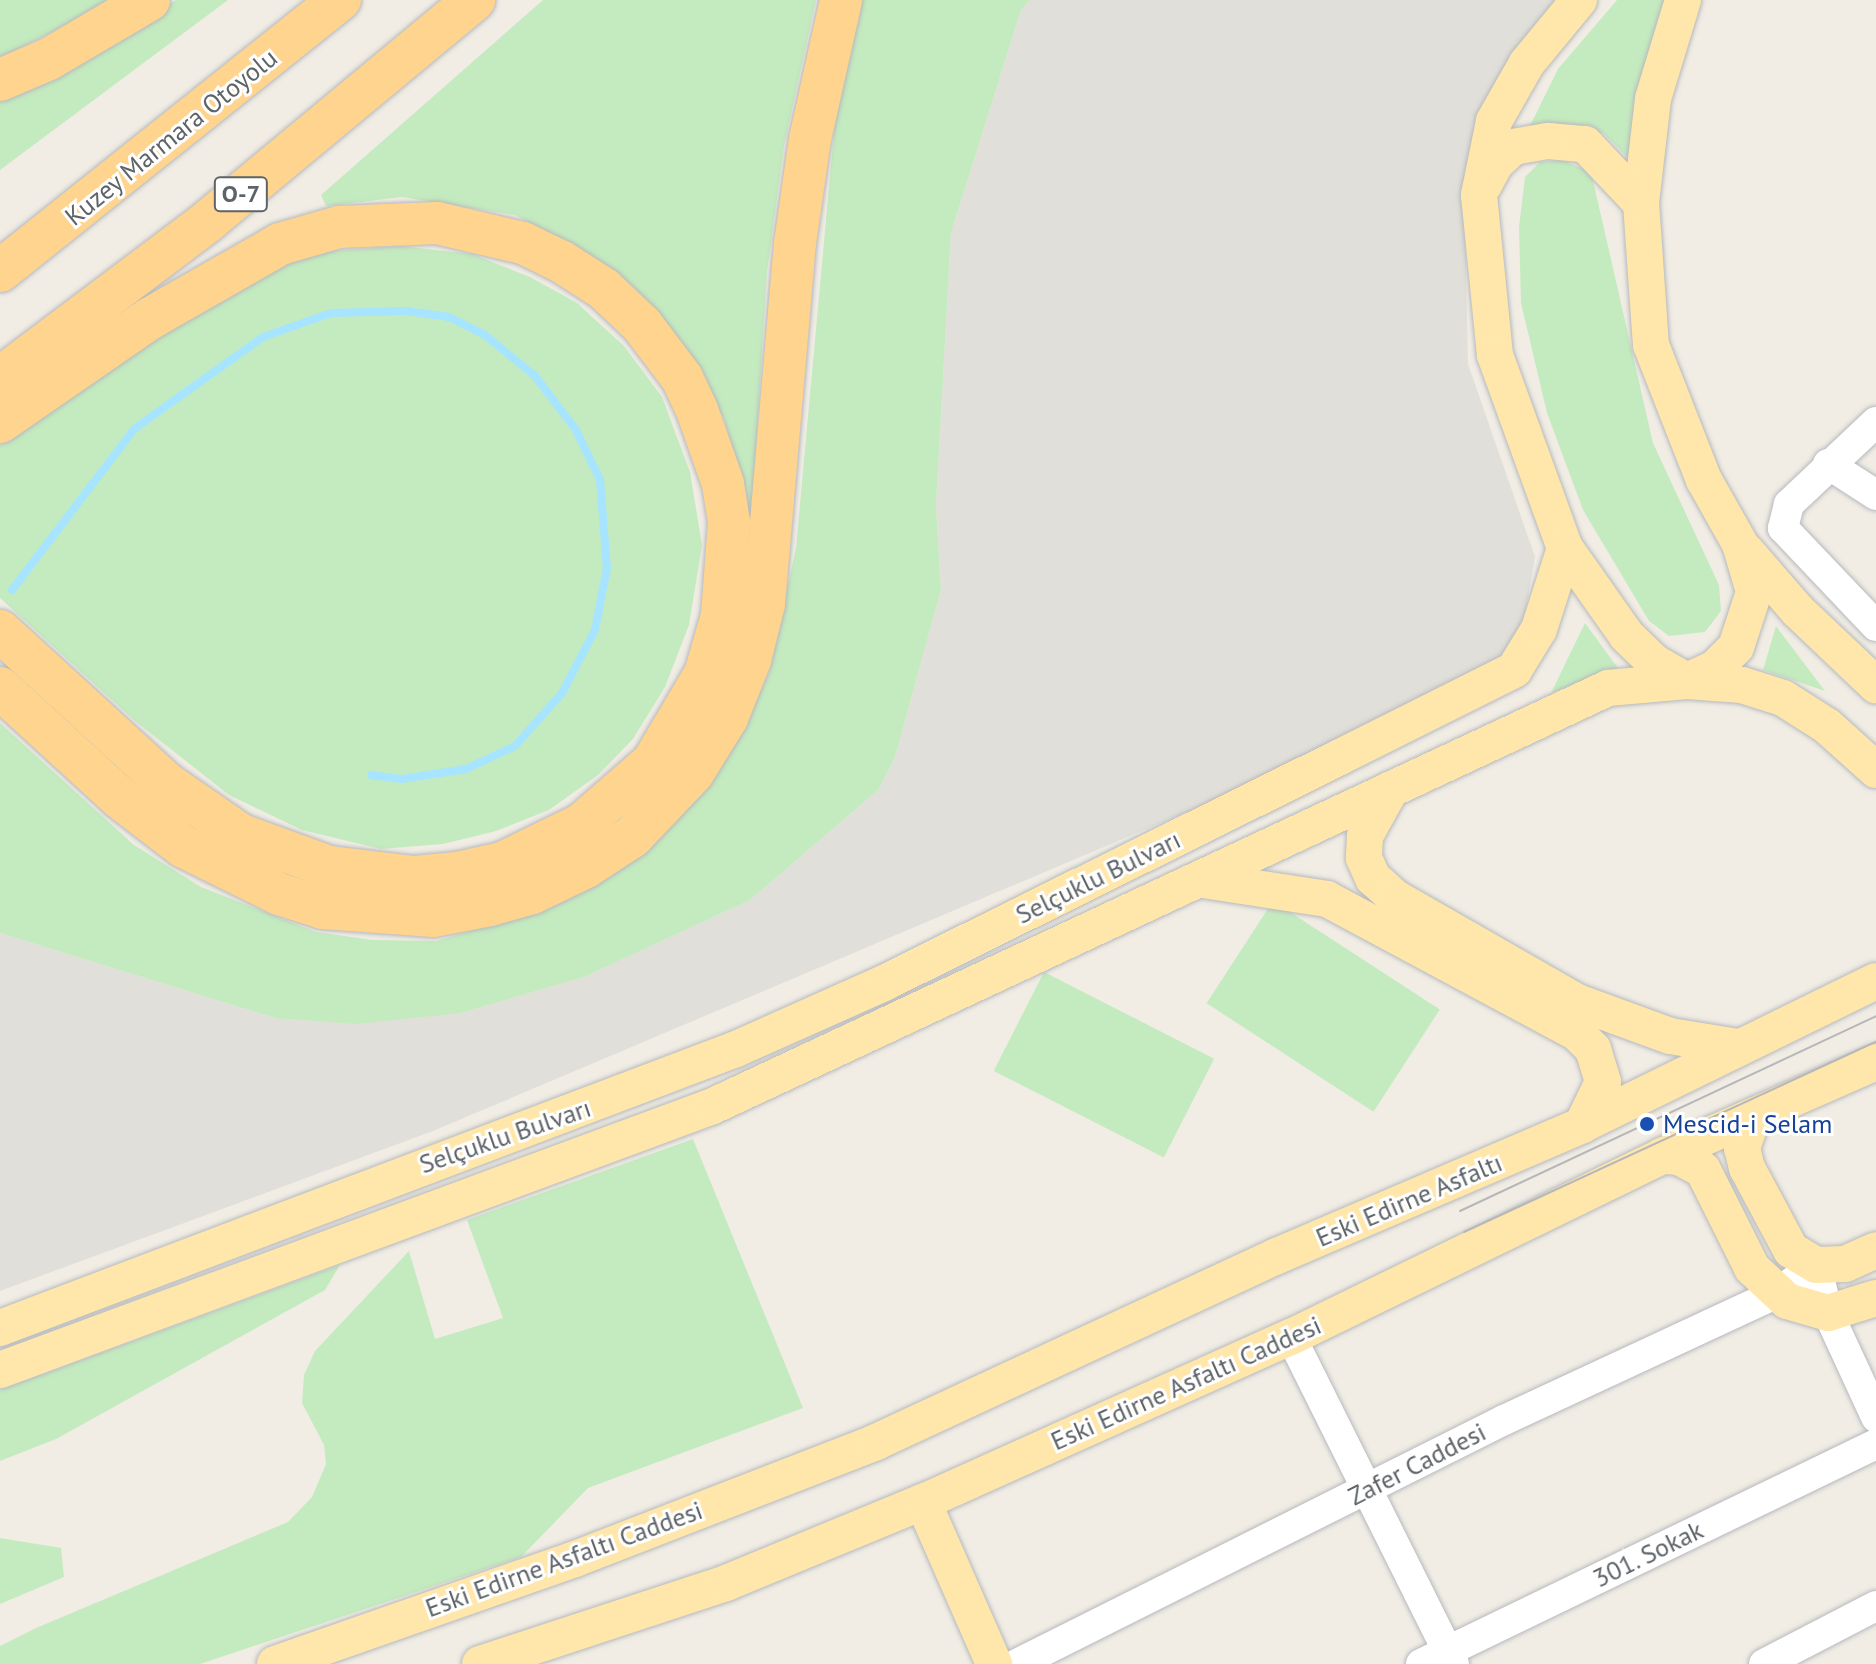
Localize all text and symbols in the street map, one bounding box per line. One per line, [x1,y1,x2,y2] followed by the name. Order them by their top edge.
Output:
[58,42,284,232] street label: Kuzey Marmara Otoyolu
[213,174,269,214] road number: O-7
[1011,824,1185,930] street label: Selçuklu Bulvarı
[415,1092,595,1180] street label: Selçuklu Bulvarı
[1663,1108,1832,1140] place label: Mescid-i Selam
[1638,1115,1656,1133] marker: Mescid-i Selam
[1311,1147,1507,1253] street label: Eski Edirne Asfaltı
[1046,1309,1326,1457] street label: Eski Edirne Asfaltı Caddesi
[1343,1416,1491,1512] street label: Zafer Caddesi
[421,1494,707,1624] street label: Eski Edirne Asfaltı Caddesi
[1587,1514,1709,1594] street label: 301. Sokak

